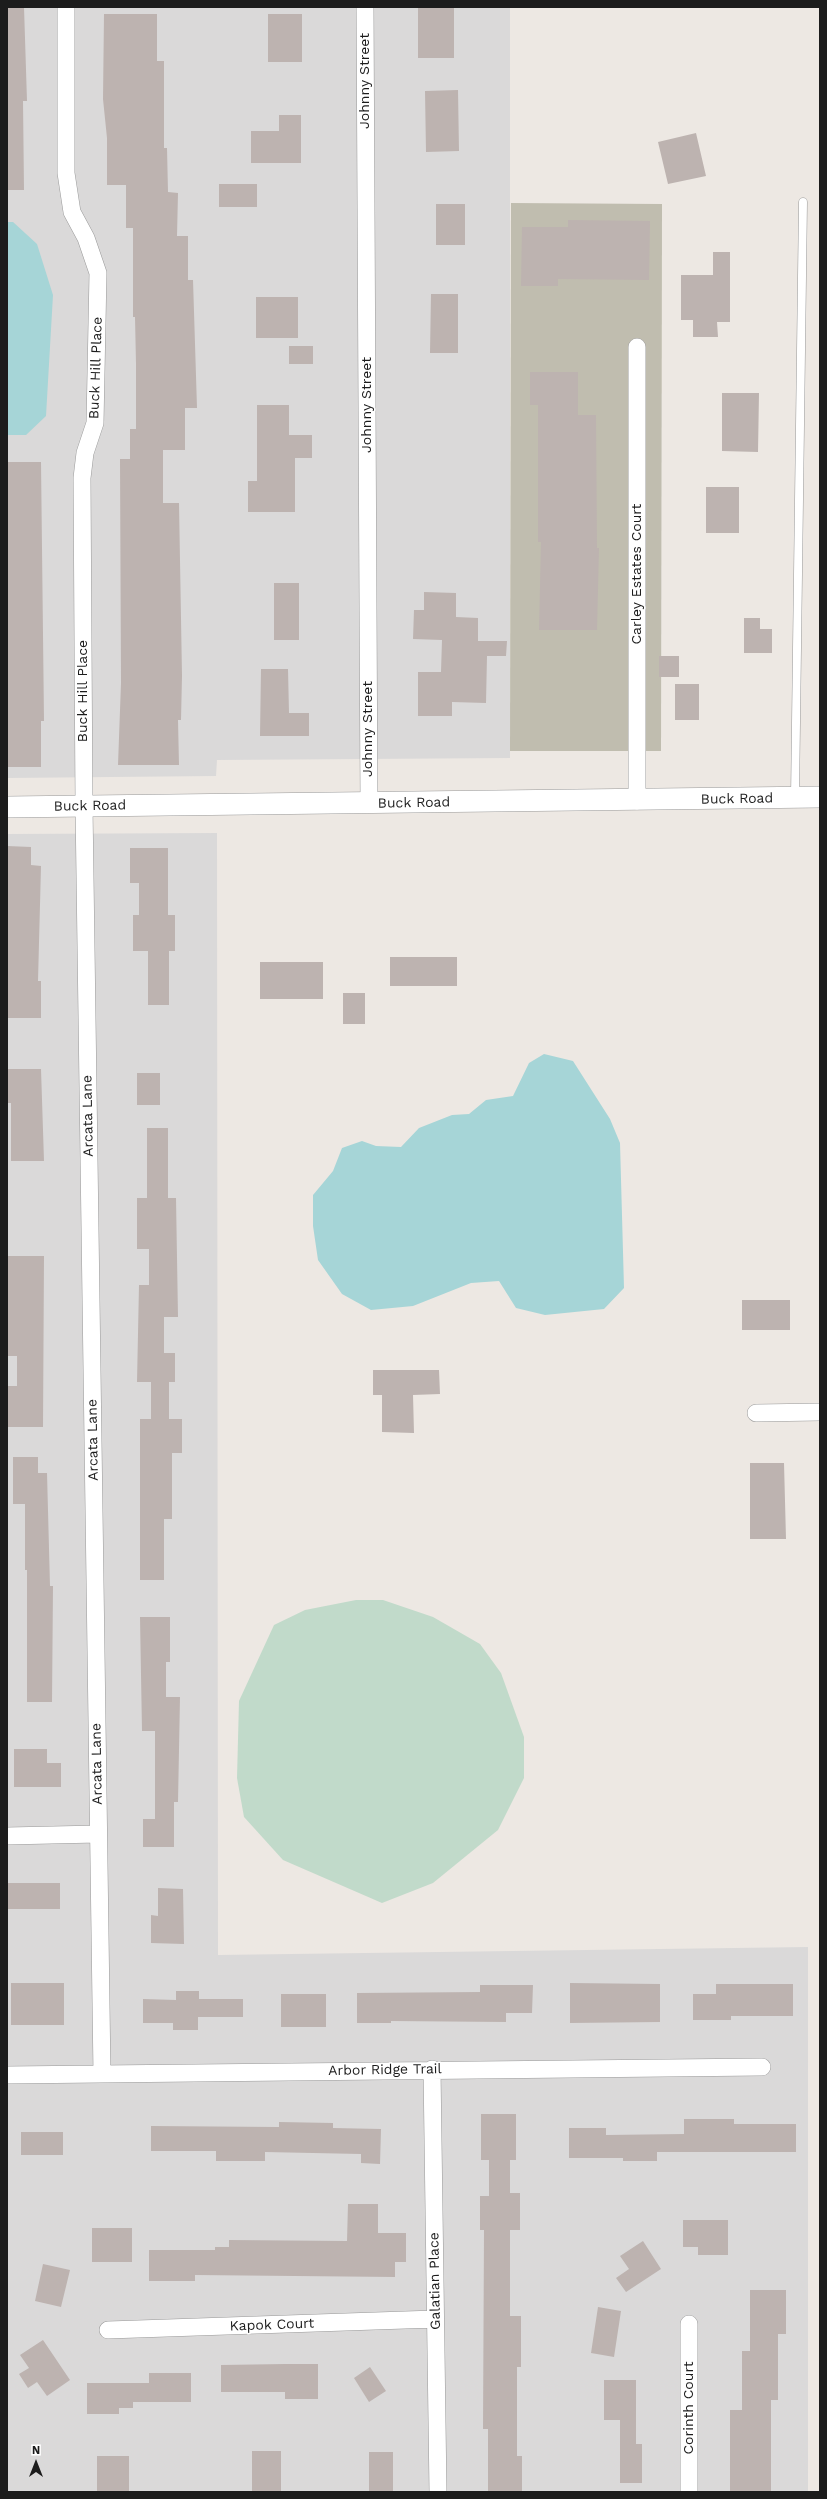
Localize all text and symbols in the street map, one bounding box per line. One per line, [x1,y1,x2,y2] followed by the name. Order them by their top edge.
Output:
[357,33,373,129] street label: Johnny Street
[86,317,106,419] street label: Buck Hill Place
[359,357,375,453] street label: Johnny Street
[629,504,645,644] street label: Carley Estates Court
[75,640,91,742] street label: Buck Hill Place
[360,681,376,777] street label: Johnny Street
[701,790,773,808] street label: Buck Road
[378,794,450,812] street label: Buck Road
[54,797,126,815] street label: Buck Road
[79,1075,97,1157] street label: Arcata Lane
[84,1399,102,1481] street label: Arcata Lane
[88,1723,106,1805] street label: Arcata Lane
[328,2061,442,2079] street label: Arbor Ridge Trail
[426,2232,444,2330] street label: Galatian Place
[229,2315,315,2335] street label: Kapok Court
[681,2361,697,2455] street label: Corinth Court
[16,2443,56,2483] north arrow
[32,2444,40,2457] text: N

